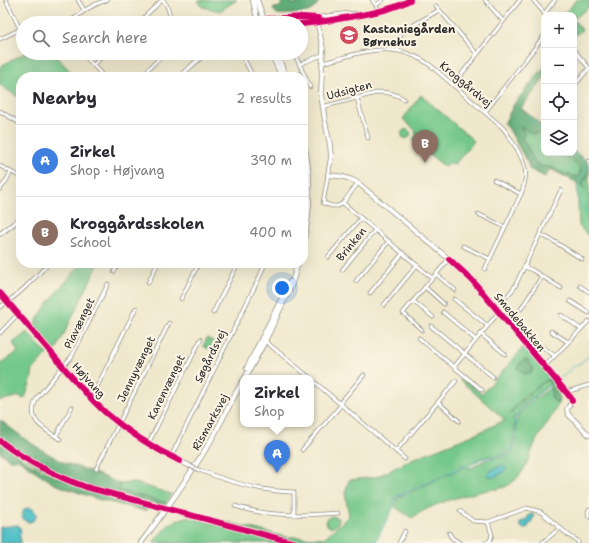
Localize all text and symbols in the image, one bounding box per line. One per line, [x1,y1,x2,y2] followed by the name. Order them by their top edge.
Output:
[541,12,577,156] map controls
[541,12,577,48] button: +
[16,16,308,60] search box
[363,22,456,50] place label: Kastaniegården Børnehus
[338,24,360,46] school or university icon: Kastaniegården Børnehus
[30,27,52,49] icon: search
[62,28,148,48] text: Search here
[541,48,577,84] button: −
[436,58,495,111] street label: Kroggårdvej
[325,77,374,104] street label: Udsigten
[541,84,577,120] button: locate
[32,87,97,109] text: Nearby
[236,90,292,107] text: 2 results
[541,120,577,156] button: layers
[412,130,438,163] pin: B
[70,142,115,162] text: Zirkel
[40,152,50,169] text: A
[250,152,292,169] text: 390 m
[70,162,164,179] text: Shop · Højvang
[70,214,204,234] text: Kroggårdsskolen
[41,224,49,241] text: B
[249,224,292,241] text: 400 m
[333,224,370,264] street label: Brinken
[70,234,111,251] text: School
[272,278,292,298] your location
[491,290,549,355] street label: Smedebakken
[61,295,98,351] street label: Piavænget
[191,327,230,385] street label: Søgårdsvej
[114,333,159,405] street label: Jennyvænget
[144,352,189,422] street label: Karenvænget
[68,359,109,402] street label: Højvang
[240,375,314,427] popup
[254,383,300,403] text: Zirkel
[189,391,232,453] street label: Rismarksvej
[254,403,285,420] text: Shop
[264,440,290,473] pin: A

